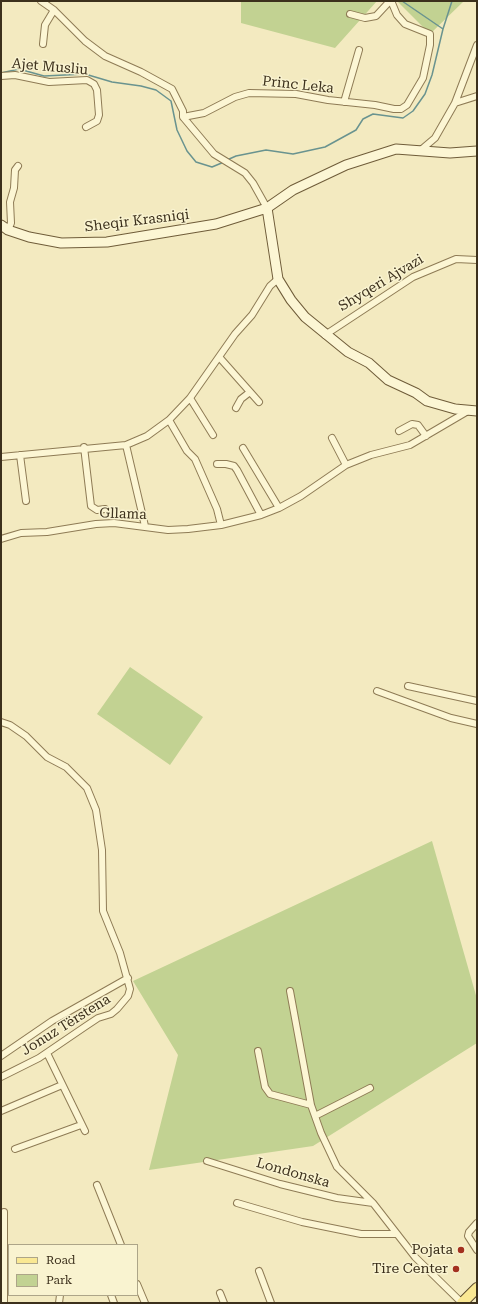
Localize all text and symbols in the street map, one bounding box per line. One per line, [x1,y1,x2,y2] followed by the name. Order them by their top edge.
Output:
[11,55,89,79] street label: Ajet Musliu
[261,73,335,97] street label: Princ Leka
[84,206,190,236] street label: Sheqir Krasniqi
[336,251,426,315] street label: Shyqeri Ajvazi
[99,505,147,523] street label: Gllama
[18,991,114,1059] street label: Jonuz Tërstena
[254,1155,332,1191] street label: Londonska
[411,1242,453,1258] place label: Pojata
[8,1244,138,1296] legend
[456,1245,466,1255] marker: Pojata
[46,1253,75,1267] text: Road
[372,1261,448,1277] place label: Tire Center
[451,1264,461,1274] marker: Tire Center
[46,1273,72,1287] text: Park

